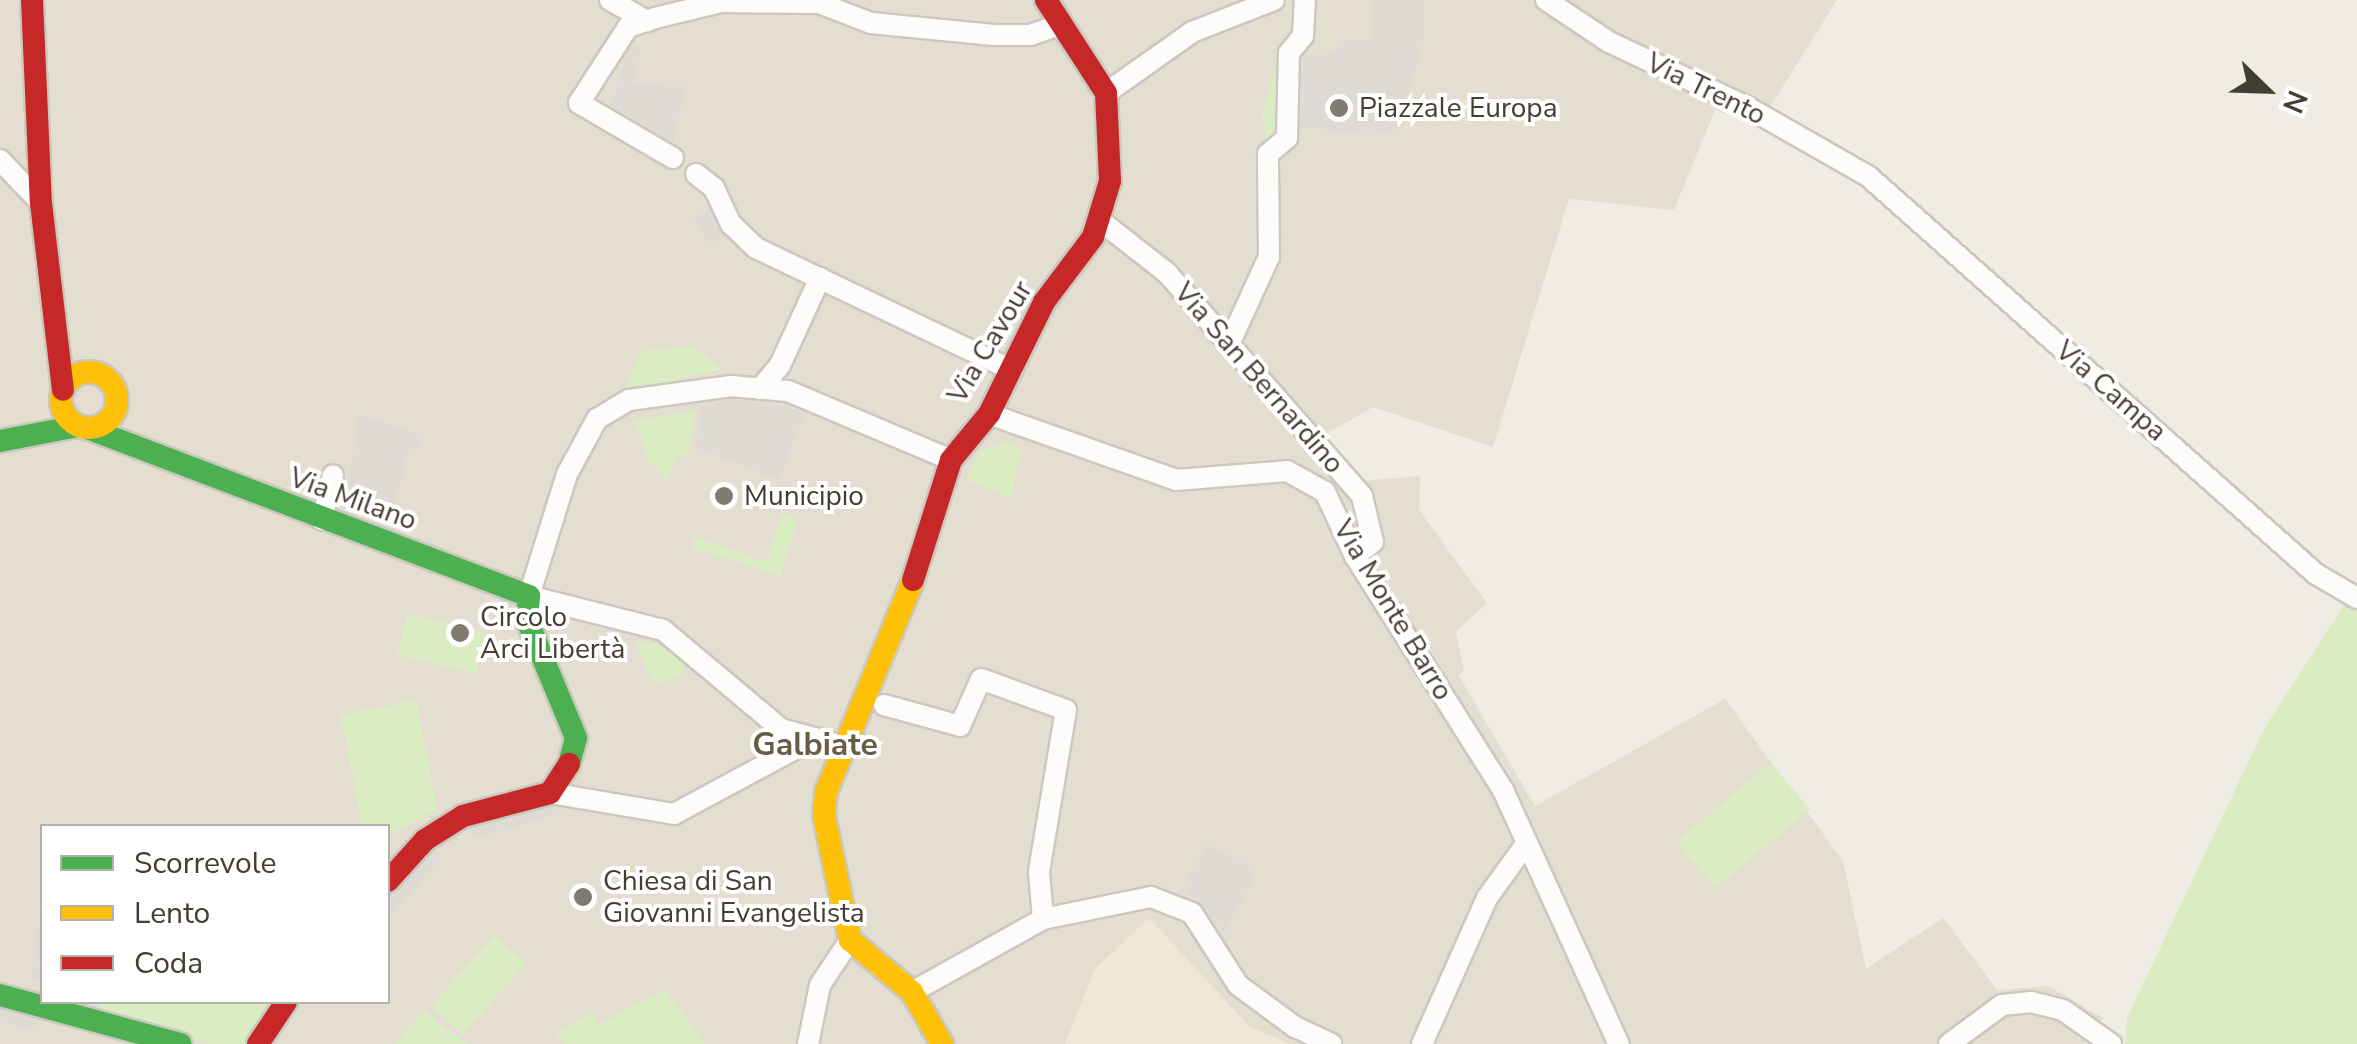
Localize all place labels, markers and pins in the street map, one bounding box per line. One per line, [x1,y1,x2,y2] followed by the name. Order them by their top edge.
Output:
[1359,91,1558,125] place label: Piazzale Europa
[1328,97,1350,119] marker: Piazzale Europa
[744,479,864,513] place label: Municipio
[713,485,735,507] marker: Municipio
[480,600,625,666] place label: Circolo Arci Libertà
[449,622,471,644] marker: Circolo Arci Libertà
[603,864,865,930] place label: Chiesa di San Giovanni Evangelista
[572,886,594,908] marker: Chiesa di San Giovanni Evangelista

